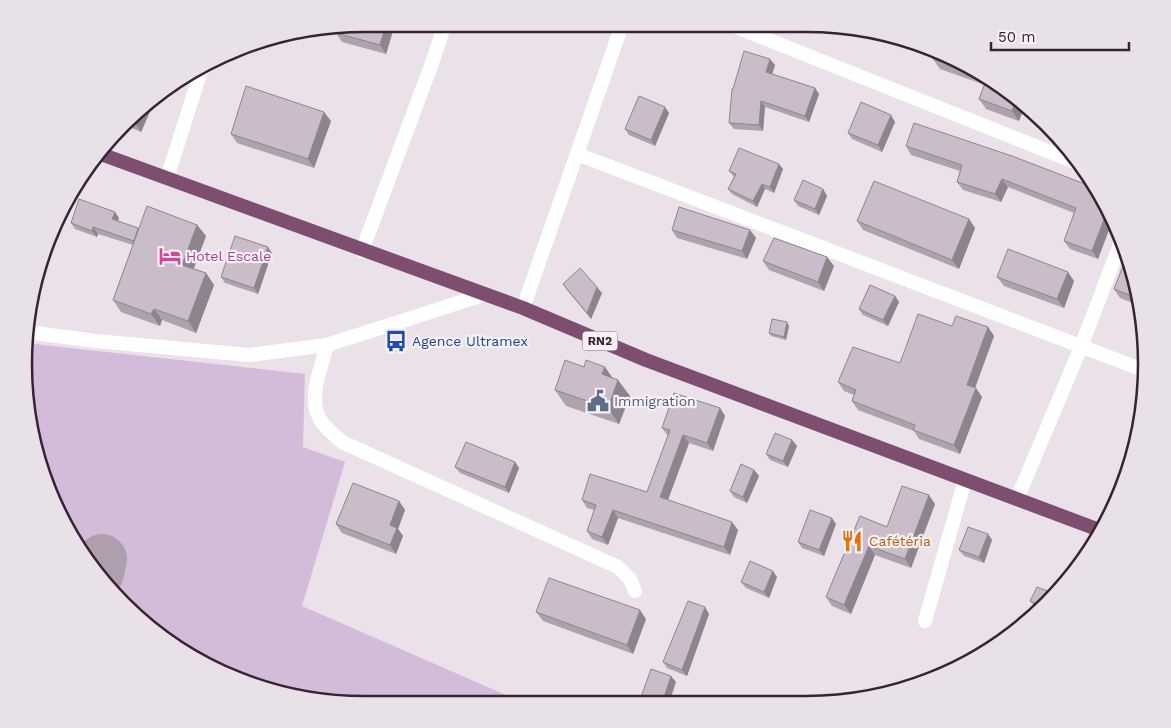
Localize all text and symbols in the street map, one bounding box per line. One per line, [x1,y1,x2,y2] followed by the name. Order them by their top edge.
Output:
[991,20,1128,52] scale bar
[998,28,1035,46] text: 50 m
[157,243,183,269] hotel icon: Hotel Escale
[186,248,271,264] place label: Hotel Escale
[383,328,409,354] bus stop icon: Agence Ultramex
[582,332,618,351] road number: RN2
[412,333,528,349] place label: Agence Ultramex
[585,388,611,414] public building icon: Immigration
[614,393,696,409] place label: Immigration
[839,528,865,554] restaurant icon: Cafétéria
[869,533,931,549] place label: Cafétéria

